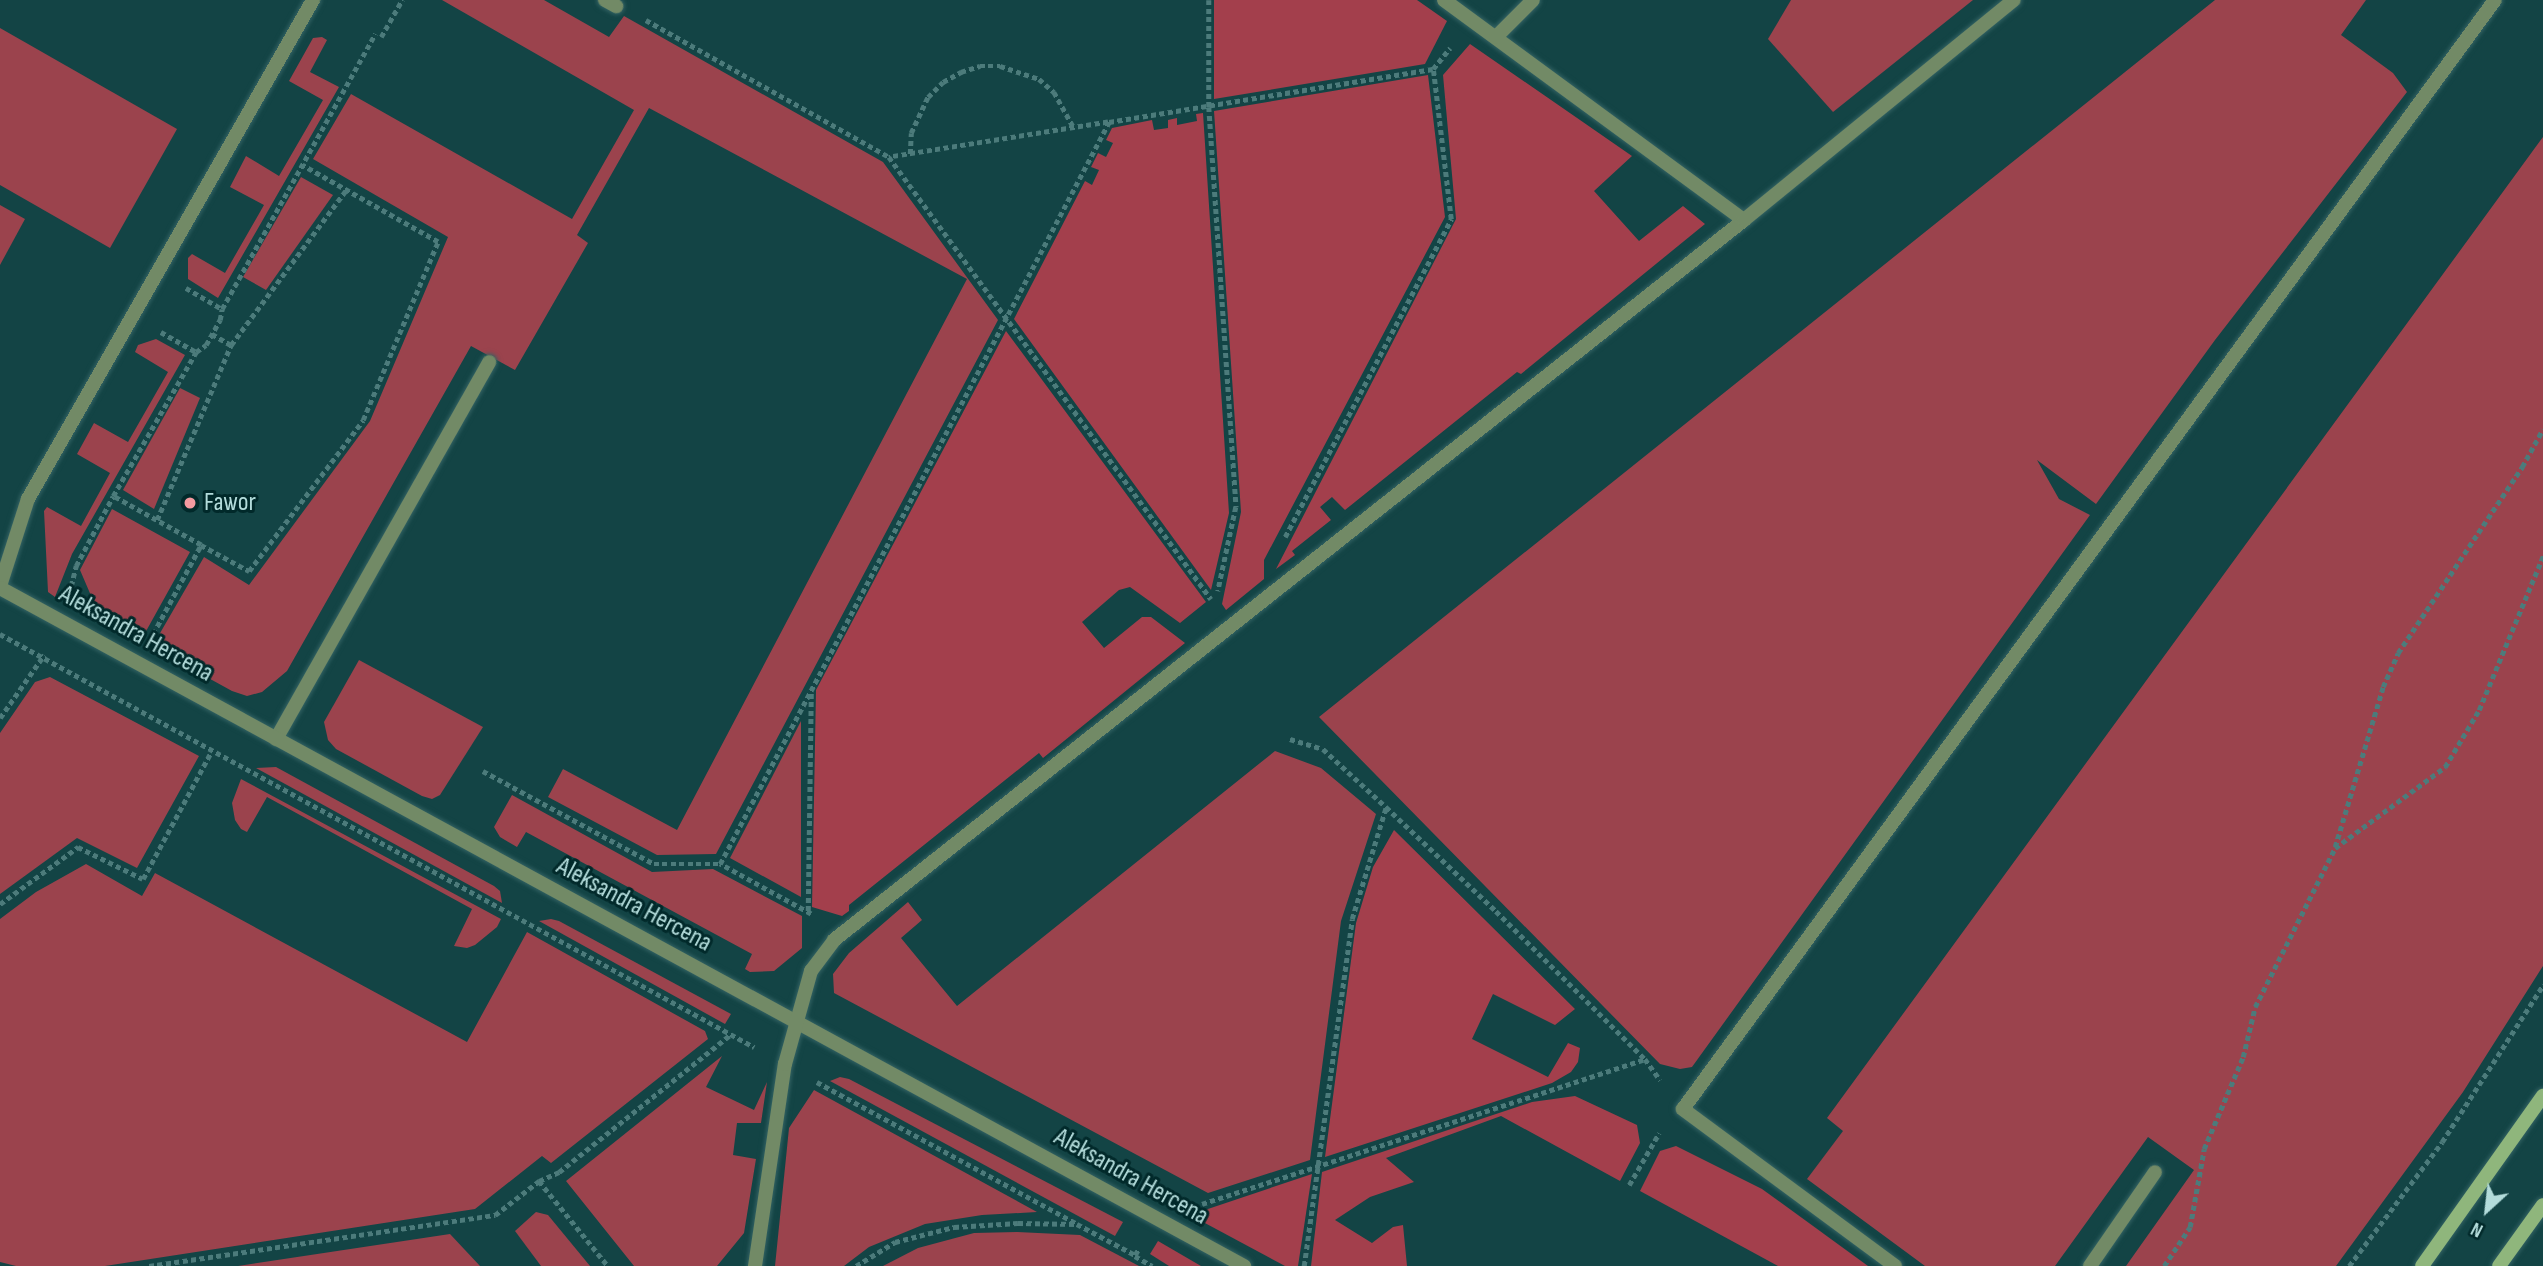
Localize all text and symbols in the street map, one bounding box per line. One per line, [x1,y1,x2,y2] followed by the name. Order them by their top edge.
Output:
[204,487,256,519] place label: Fawor
[182,495,198,511] marker: Fawor
[54,579,218,689] street label: Aleksandra Hercena
[551,851,717,959] street label: Aleksandra Hercena
[1049,1122,1213,1232] street label: Aleksandra Hercena
[2452,1175,2522,1245] north arrow
[2467,1217,2487,1242] text: N

